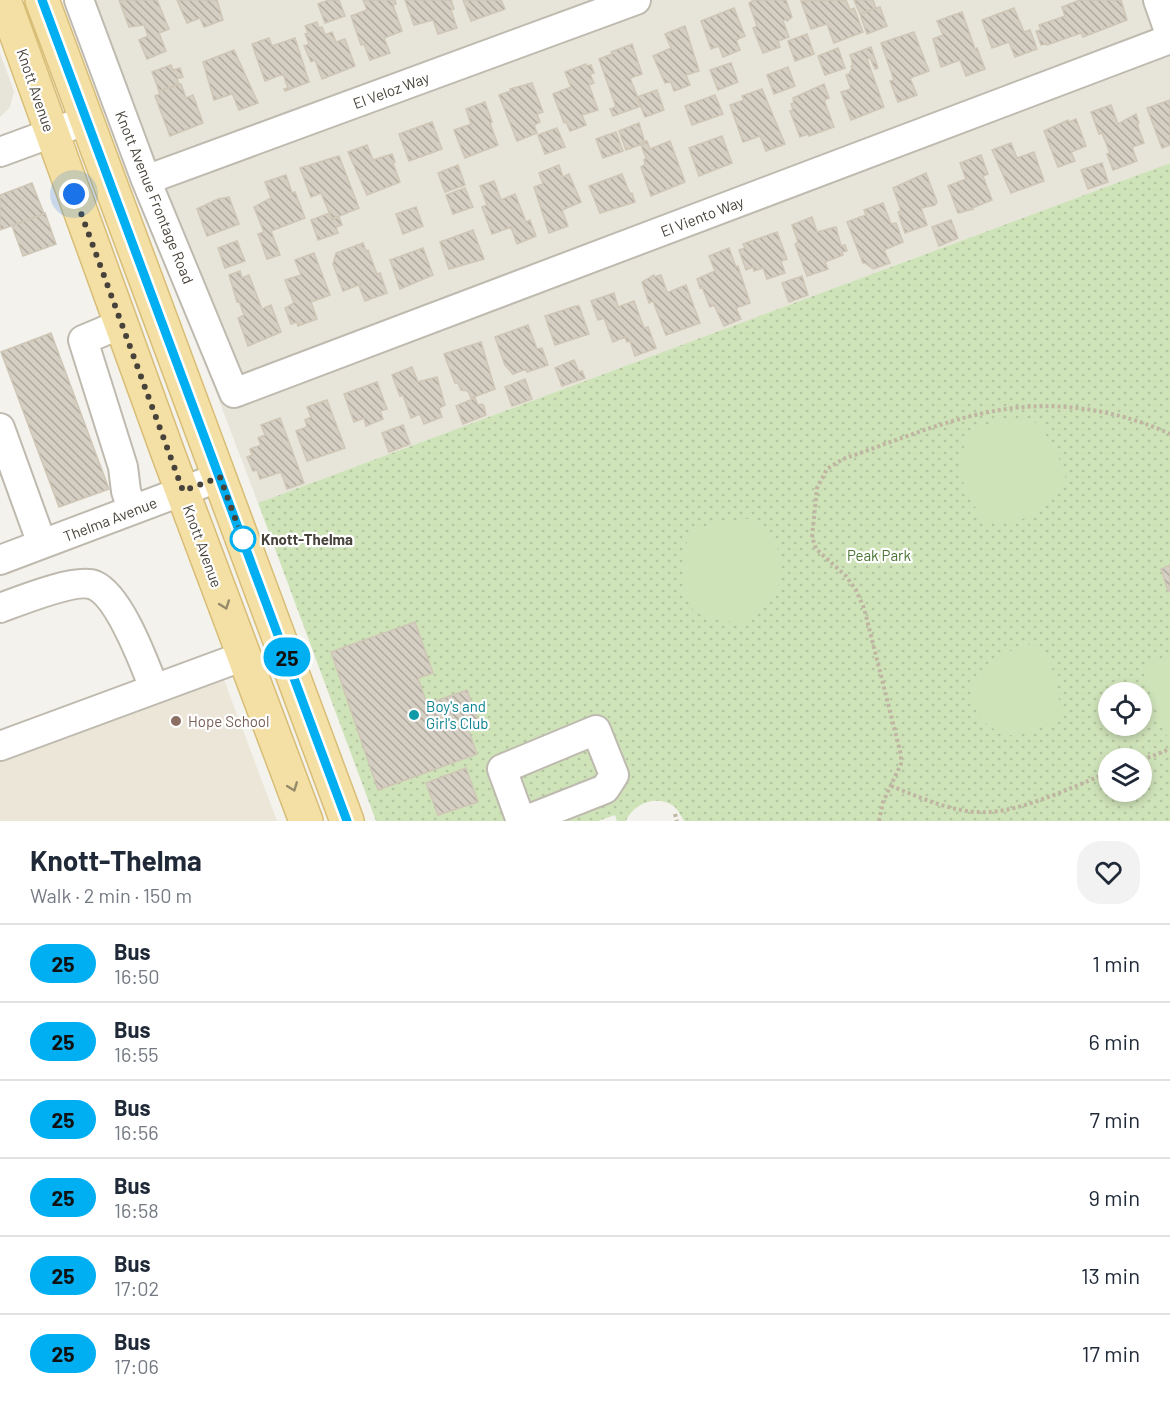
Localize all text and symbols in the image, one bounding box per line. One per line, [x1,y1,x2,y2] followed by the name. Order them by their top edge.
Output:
[13,46,59,134] street label: Knott Avenue
[350,68,432,112] street label: El Veloz Way
[112,108,198,286] street label: Knott Avenue Frontage Road
[59,179,89,209] your location
[658,192,746,240] street label: El Viento Way
[61,493,159,545] street label: Thelma Avenue
[180,502,226,590] street label: Knott Avenue
[230,526,256,552] marker: Knott-Thelma
[261,530,353,548] place label: Knott-Thelma
[847,546,912,564] park label: Peak Park
[217,599,230,610] one-way arrow
[260,638,314,676] line badge: 25
[275,645,299,670] text: 25
[1098,682,1152,802] map controls
[1098,682,1152,736] button: locate
[426,697,489,732] place label: Boy's and Girl's Club
[407,708,421,722] marker: Boy's and Girl's Club
[188,712,270,730] place label: Hope School
[169,714,183,728] marker: Hope School
[1098,748,1152,802] button: layers
[286,781,299,792] one-way arrow
[1077,841,1140,904] button: heart
[30,843,202,877] text: Knott-Thelma
[30,883,192,907] text: Walk · 2 min · 150 m
[114,938,151,964] text: Bus
[1092,950,1140,976] text: 1 min
[51,951,75,976] text: 25
[114,964,160,988] text: 16:50
[114,1016,151,1042] text: Bus
[1089,1028,1140,1054] text: 6 min
[51,1029,75,1054] text: 25
[114,1042,159,1066] text: 16:55
[114,1094,151,1120] text: Bus
[1090,1106,1140,1132] text: 7 min
[51,1107,75,1132] text: 25
[114,1120,159,1144] text: 16:56
[114,1172,151,1198] text: Bus
[1088,1184,1140,1210] text: 9 min
[51,1185,75,1210] text: 25
[114,1198,159,1222] text: 16:58
[114,1250,151,1276] text: Bus
[1081,1262,1140,1288] text: 13 min
[51,1263,75,1288] text: 25
[114,1276,159,1300] text: 17:02
[114,1328,151,1354] text: Bus
[1082,1340,1140,1366] text: 17 min
[51,1341,75,1366] text: 25
[114,1354,159,1378] text: 17:06

